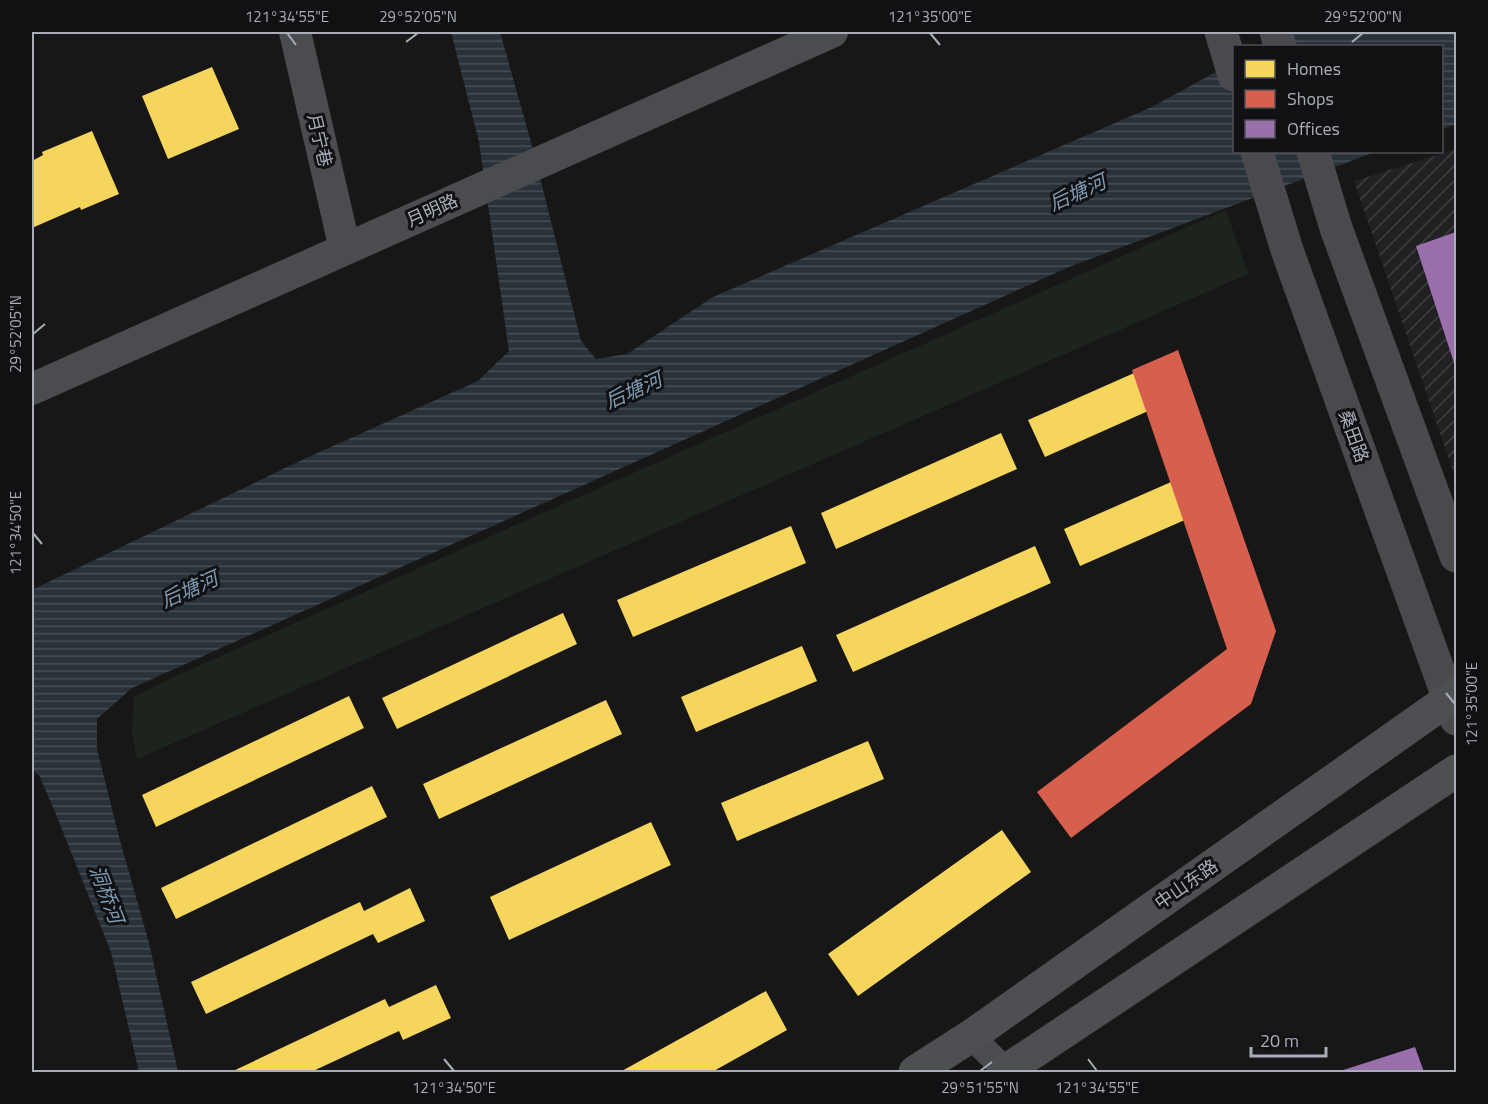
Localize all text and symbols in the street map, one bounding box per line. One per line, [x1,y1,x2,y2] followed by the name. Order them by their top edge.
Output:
[245,5,329,28] text: 121°34'55"E
[379,5,457,28] text: 29°52'05"N
[888,5,972,28] text: 121°35'00"E
[1324,5,1402,28] text: 29°52'00"N
[1233,45,1443,153] legend
[1287,55,1341,82] text: Homes
[1287,85,1334,112] text: Shops
[301,111,339,169] street label: 月宁巷
[1287,115,1340,142] text: Offices
[1043,164,1114,218] water label: 后塘河
[402,187,462,233] street label: 月明路
[4,295,27,373] text: 29°52'05"N
[599,362,670,416] water label: 后塘河
[1332,406,1376,466] street label: 桑田路
[4,491,27,575] text: 121°34'50"E
[155,561,226,615] water label: 后塘河
[1460,662,1483,746] text: 121°35'00"E
[1149,852,1223,916] street label: 中山东路
[82,860,134,931] water label: 洞桥河
[1251,1020,1326,1058] scale bar
[1260,1027,1299,1054] text: 20 m
[412,1076,496,1099] text: 121°34'50"E
[941,1076,1019,1099] text: 29°51'55"N
[1055,1076,1139,1099] text: 121°34'55"E

